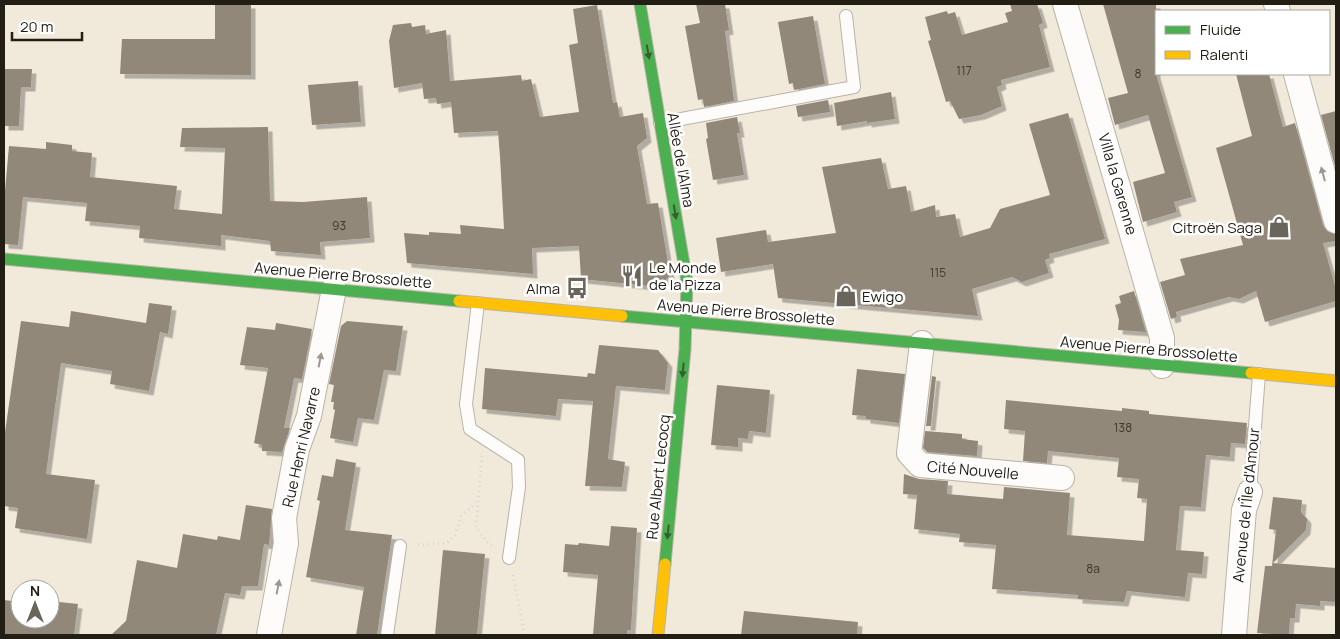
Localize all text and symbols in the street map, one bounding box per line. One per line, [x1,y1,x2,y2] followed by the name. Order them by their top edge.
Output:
[12,10,82,42] scale bar
[1155,10,1330,75] legend
[20,16,53,37] text: 20 m
[1200,19,1241,40] text: Fluide
[644,44,652,60] one-way arrow
[1200,44,1248,65] text: Ralenti
[956,62,972,79] house number: 117
[1135,65,1142,82] house number: 8
[662,111,700,209] street label: Allée de l'Alma
[1093,131,1143,237] street label: Villa la Garenne
[1319,166,1327,181] one-way arrow
[672,204,680,220] one-way arrow
[1266,214,1292,240] shop icon: Citroën Saga
[332,217,346,234] house number: 93
[1172,217,1262,238] place label: Citroën Saga
[253,257,433,293] street label: Avenue Pierre Brossolette
[649,257,721,295] place label: Le Monde de la Pizza
[619,263,645,289] restaurant icon: Le Monde de la Pizza
[930,264,946,281] house number: 115
[564,275,590,301] bus stop icon: Alma
[526,278,560,299] place label: Alma
[833,283,859,309] shop icon: Ewigo
[862,286,903,307] place label: Ewigo
[656,294,836,330] street label: Avenue Pierre Brossolette
[1059,331,1239,367] street label: Avenue Pierre Brossolette
[317,352,325,368] one-way arrow
[679,363,687,379] one-way arrow
[277,384,325,509] street label: Rue Henri Navarre
[641,413,675,541] street label: Rue Albert Lecocq
[1114,419,1132,436] house number: 138
[1227,426,1265,584] street label: Avenue de l'Île d'Amour
[926,456,1020,484] street label: Cité Nouvelle
[663,524,671,540] one-way arrow
[1086,560,1100,577] house number: 8a
[10,579,60,629] north arrow
[274,579,282,595] one-way arrow
[30,581,40,600] text: N

